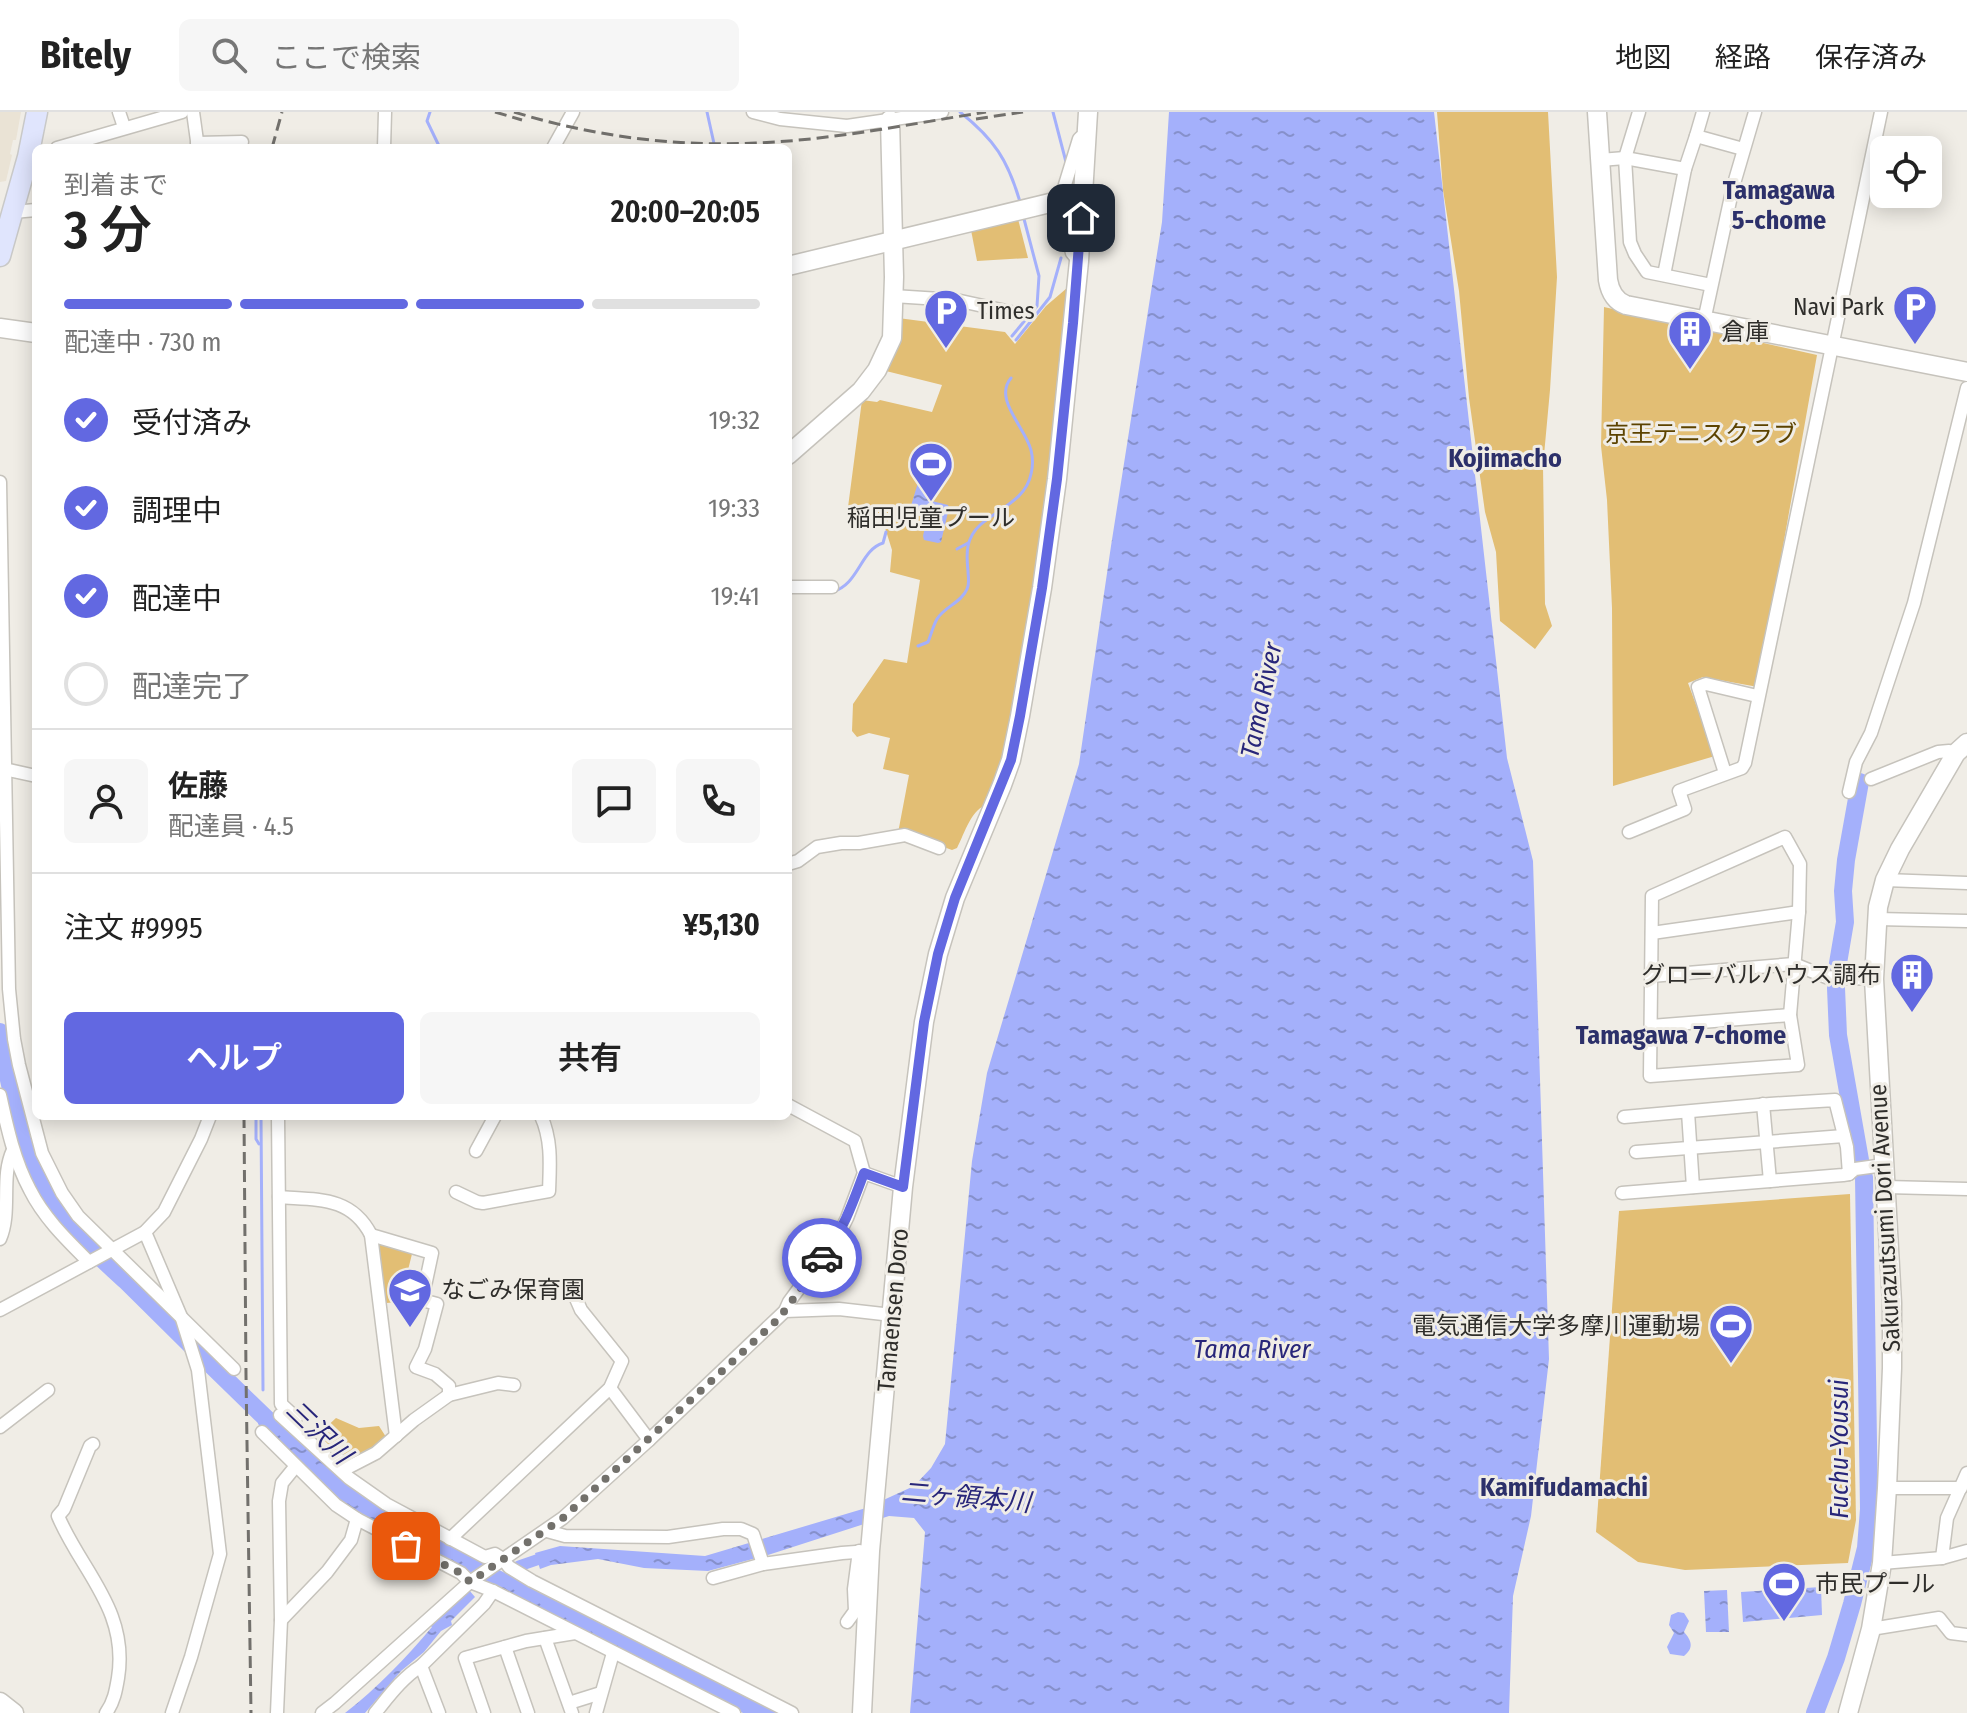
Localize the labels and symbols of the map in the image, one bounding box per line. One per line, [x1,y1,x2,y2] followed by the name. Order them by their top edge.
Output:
[1723,175,1835,236] district label: Tamagawa 5-chome
[1047,184,1115,252] pin
[1891,283,1939,346] parking icon: Navi Park
[922,287,970,350] parking icon: Times
[1793,293,1885,321] place label: Navi Park
[977,297,1035,325] place label: Times
[1666,308,1714,371] building icon: 倉庫
[1721,318,1769,346] place label: 倉庫
[1605,420,1797,448] park label: 京王テニスクラブ
[907,440,955,503] sports icon: 稲田児童プール
[1448,443,1562,474] district label: Kojimacho
[847,504,1015,532] place label: 稲田児童プール
[1234,639,1289,760] water label: Tama River
[1888,951,1936,1014] building icon: グローバルハウス調布
[1641,961,1881,989] place label: グローバルハウス調布
[1576,1020,1786,1051] district label: Tamagawa 7-chome
[1864,1083,1906,1353] street label: Sakurazutsumi Dori Avenue
[782,1218,862,1298] courier
[872,1227,914,1393] street label: Tamaensen Doro
[386,1266,434,1329] school or university icon: なごみ保育園
[441,1276,585,1304] place label: なごみ保育園
[1707,1302,1755,1365] sports icon: 電気通信大学多摩川運動場
[1412,1312,1700,1340] place label: 電気通信大学多摩川運動場
[1194,1334,1311,1365] water label: Tama River
[1824,1379,1855,1519] water label: Fuchu-Yousui
[280,1394,360,1473] water label: 三沢川
[1480,1472,1648,1503] district label: Kamifudamachi
[900,1476,1035,1519] water label: 二ヶ領本川
[372,1512,440,1580] pin
[1760,1560,1808,1623] sports icon: 市民プール
[1815,1570,1935,1598] place label: 市民プール

